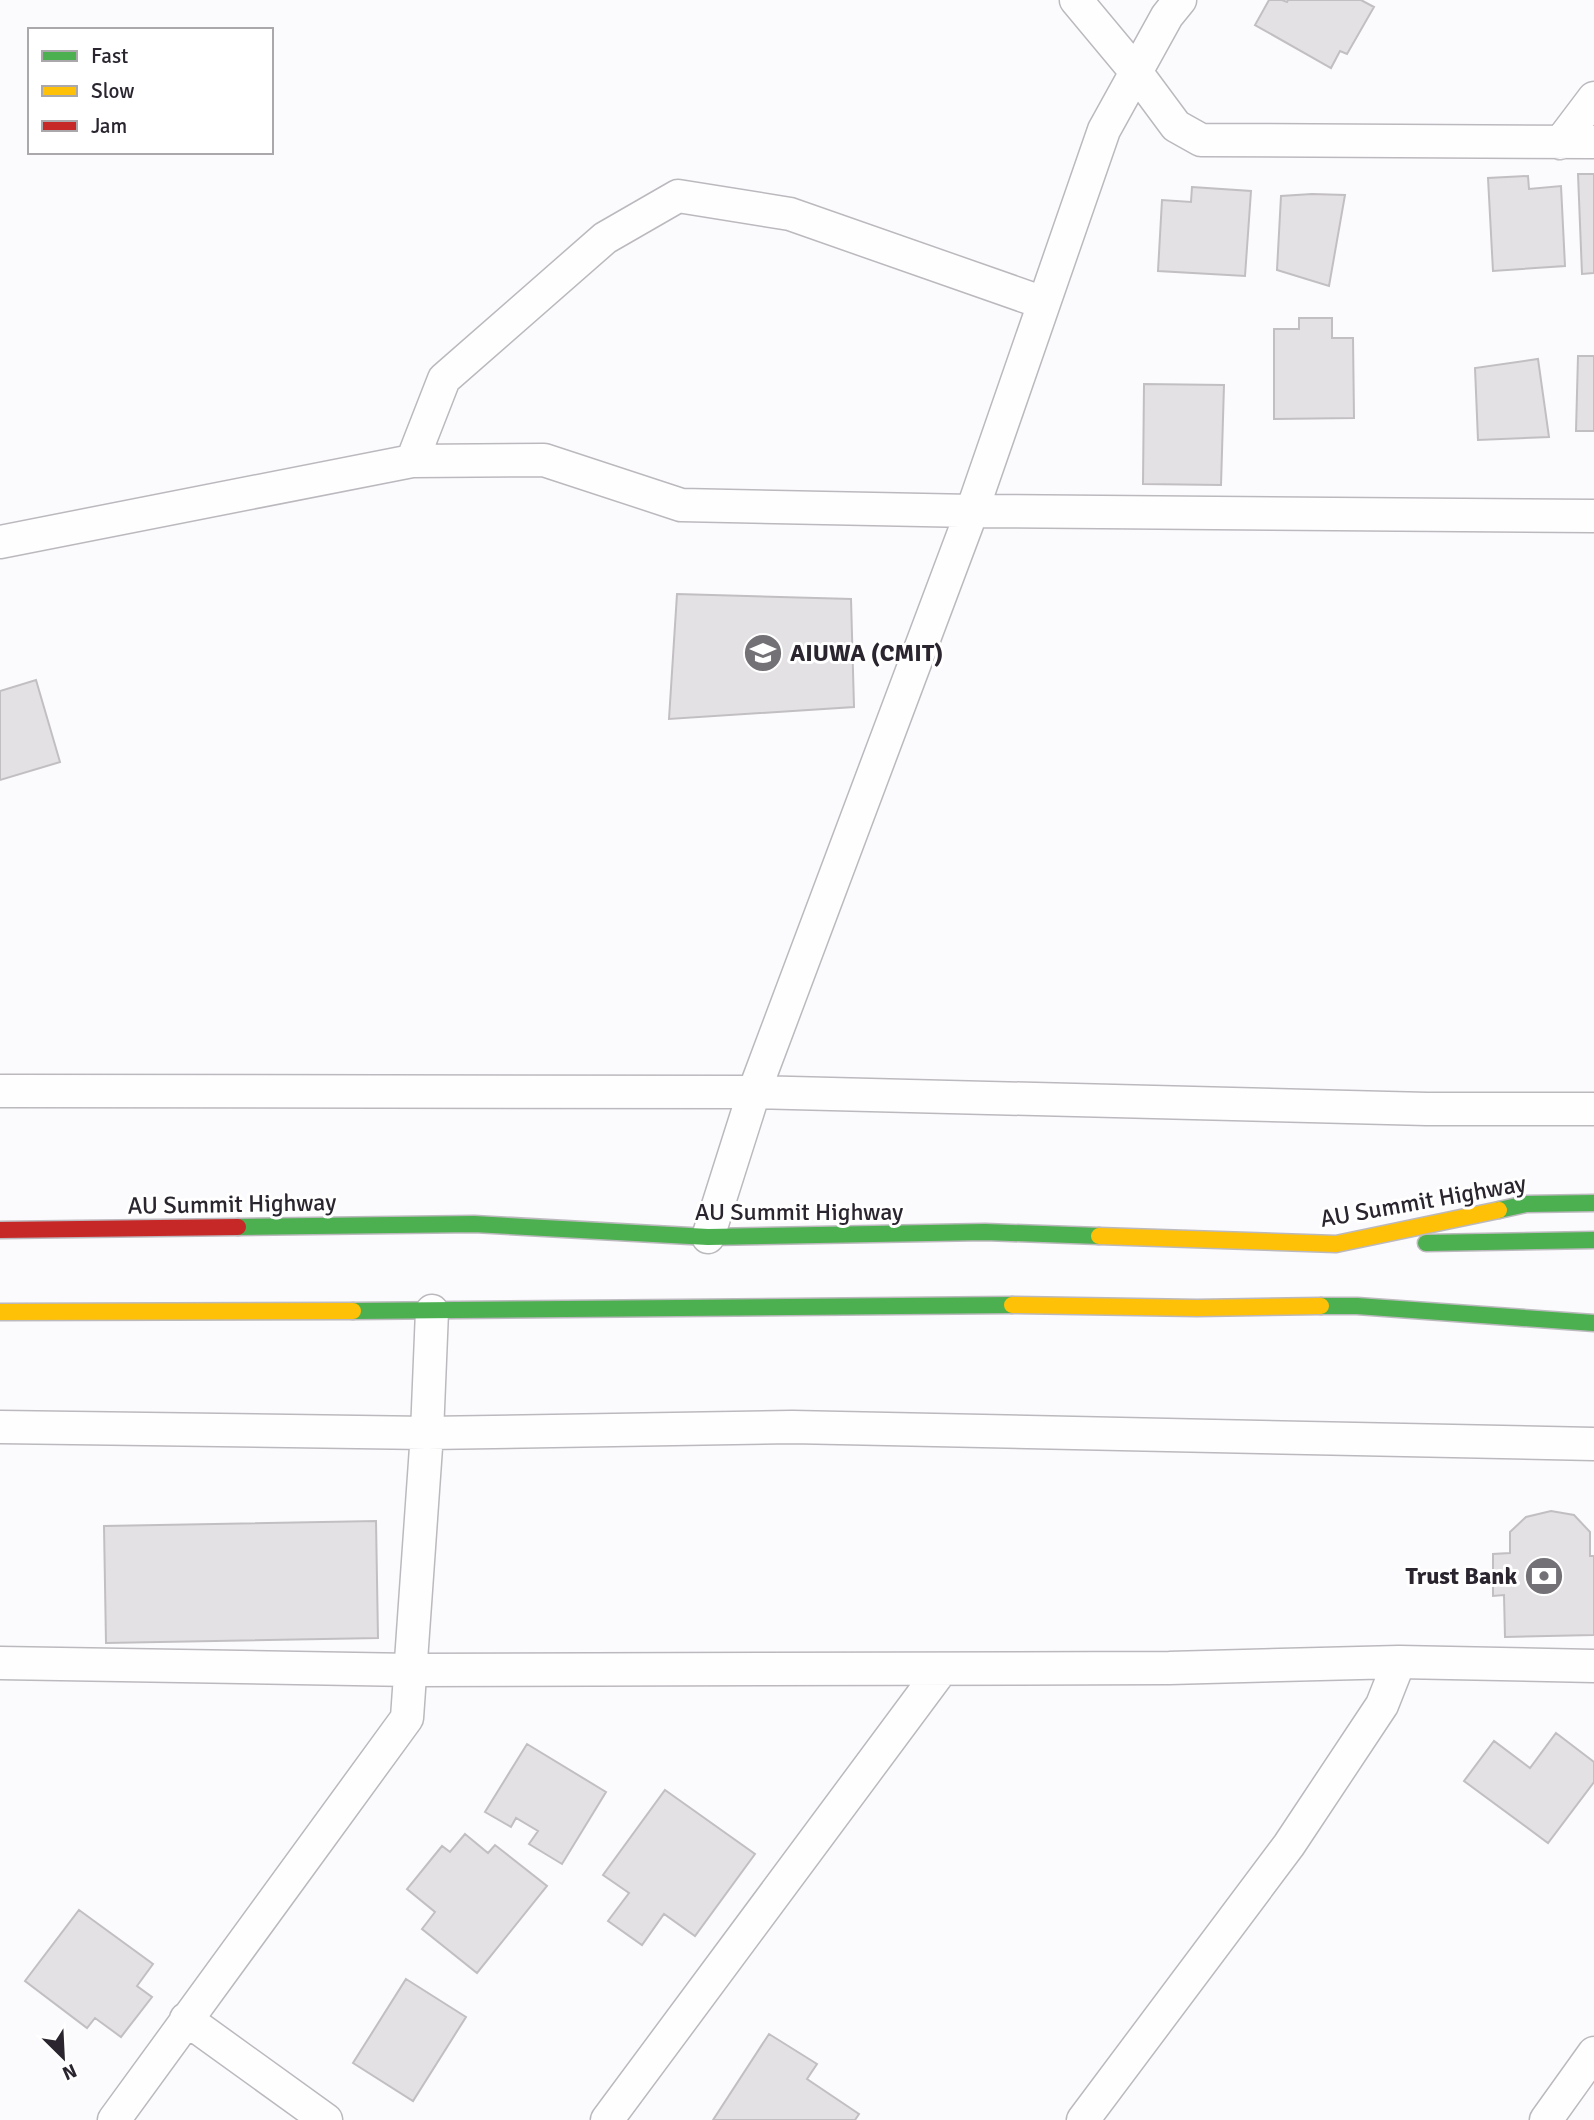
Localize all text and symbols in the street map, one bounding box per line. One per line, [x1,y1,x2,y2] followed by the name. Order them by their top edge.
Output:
[28,28,273,154] legend
[91,43,128,69] text: Fast
[91,78,135,104] text: Slow
[91,113,127,139] text: Jam
[742,632,784,674] school or university icon: AIUWA (CMIT)
[790,638,943,668] place label: AIUWA (CMIT)
[1318,1168,1528,1234] street label: AU Summit Highway
[127,1187,337,1221] street label: AU Summit Highway
[695,1197,903,1227] street label: AU Summit Highway
[1523,1555,1565,1597] bank icon: Trust Bank
[1406,1561,1517,1591] place label: Trust Bank
[28,2022,98,2092] north arrow
[59,2058,80,2085] text: N

